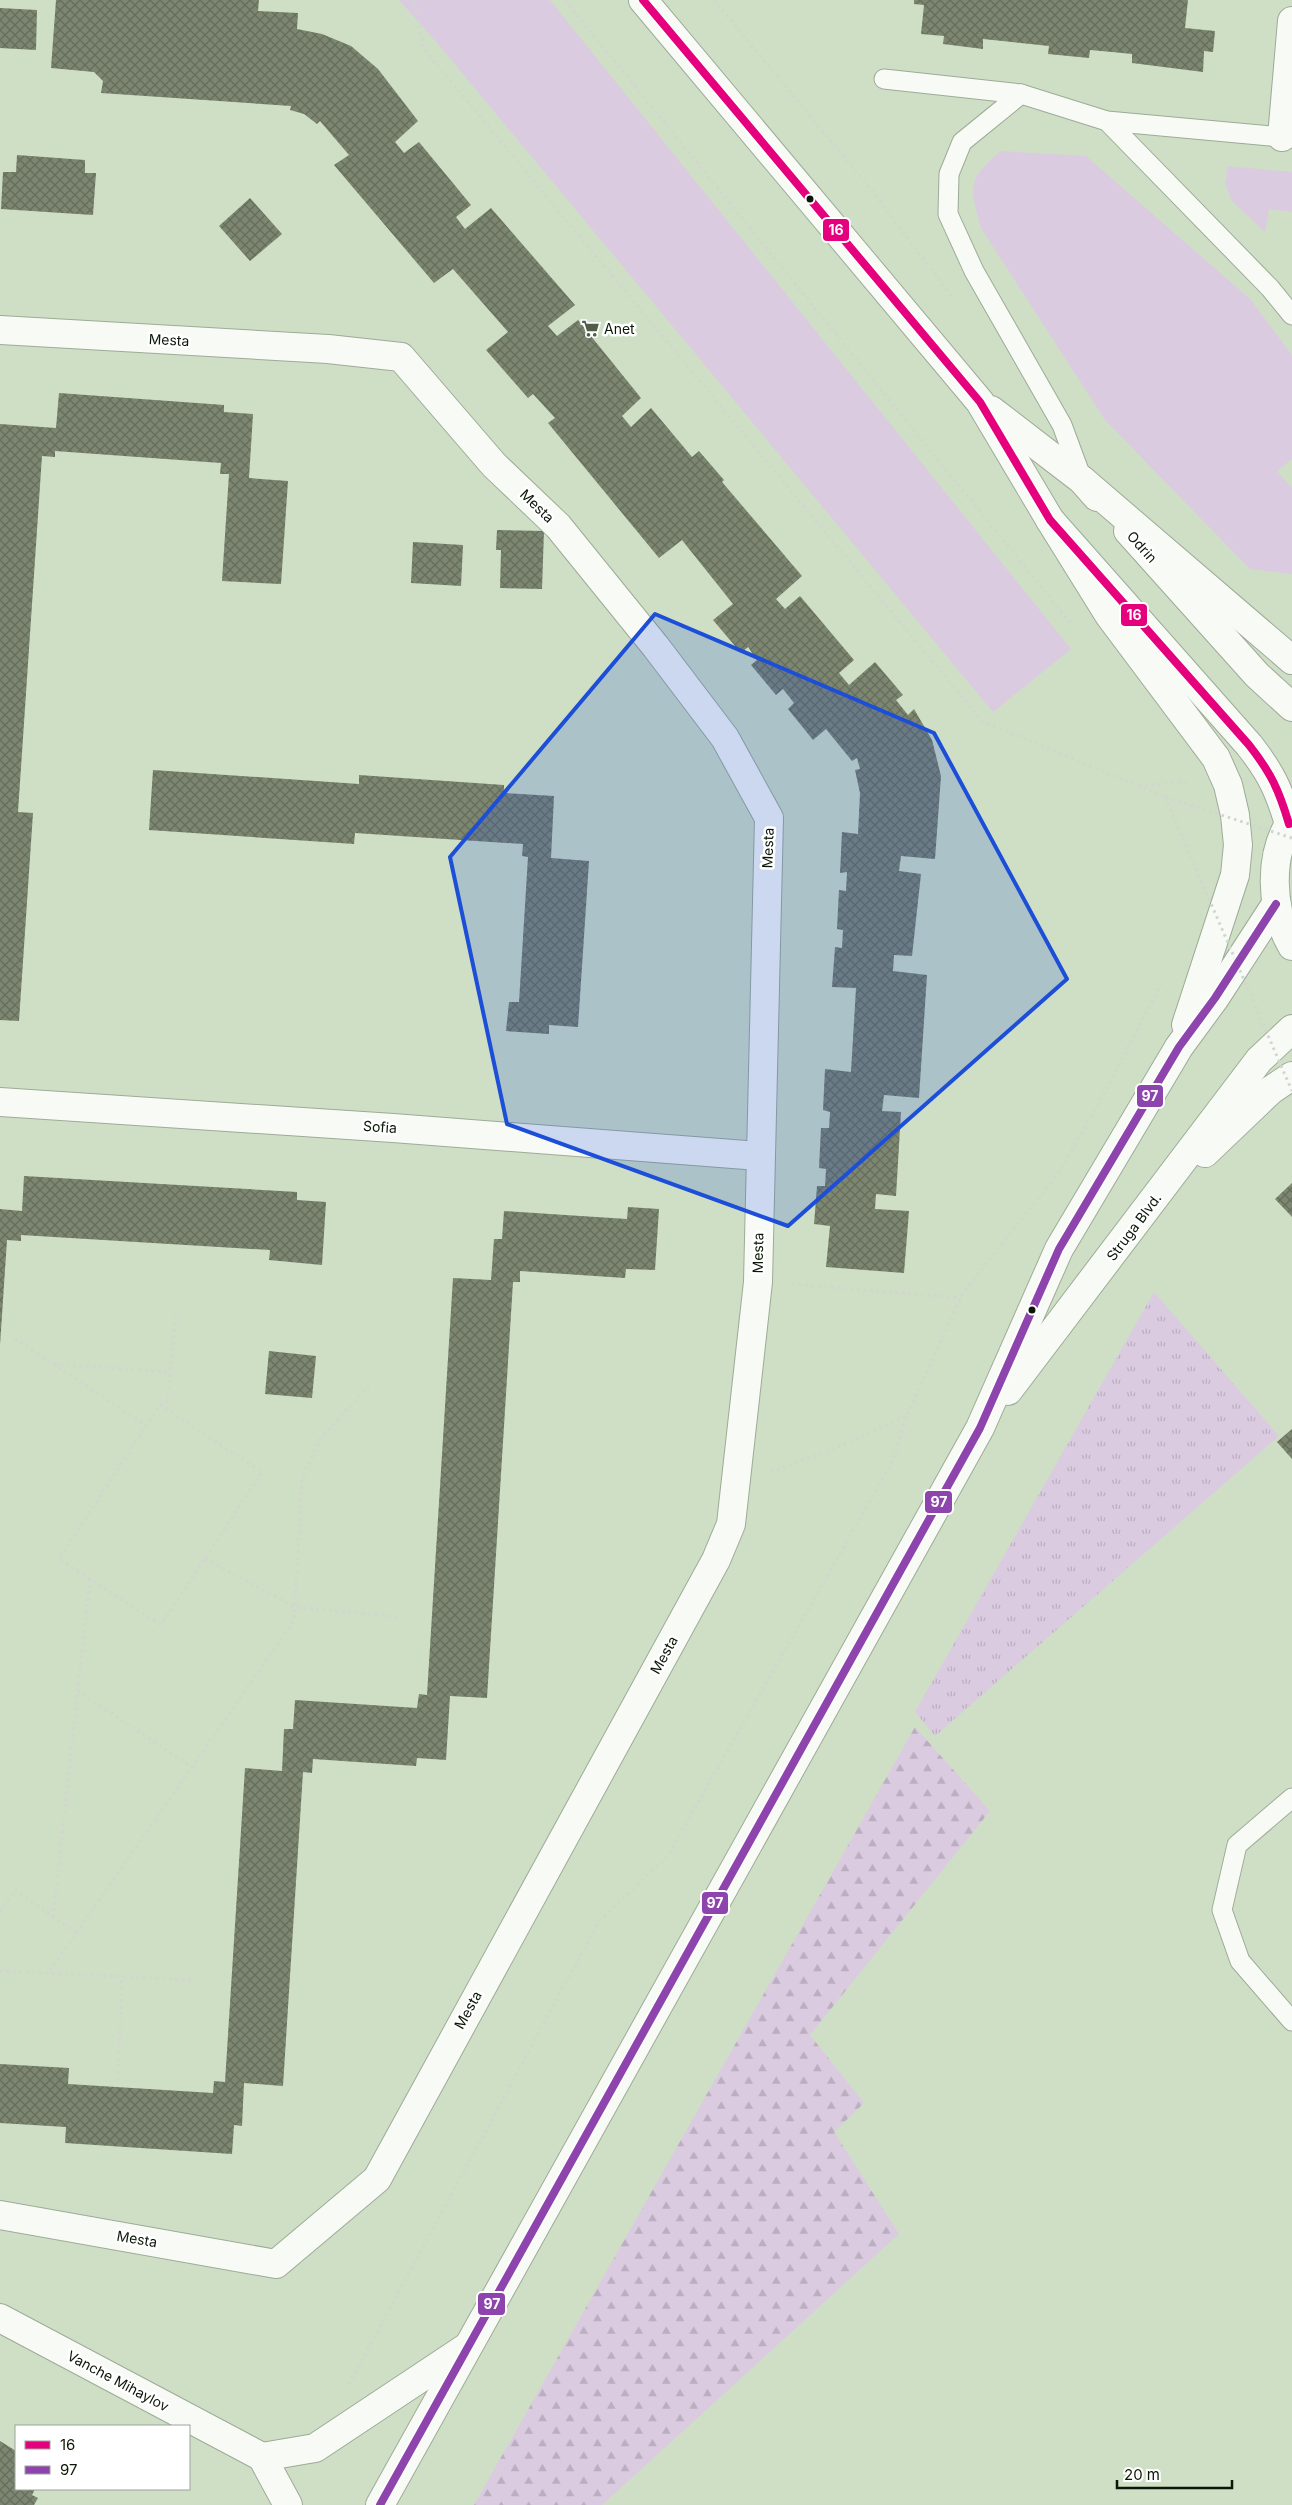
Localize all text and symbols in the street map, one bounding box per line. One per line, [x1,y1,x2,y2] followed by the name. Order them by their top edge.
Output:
[805,194,815,204] unlabelled marker
[822,218,850,242] line badge: 16
[828,221,844,238] text: 16
[580,319,600,339] supermarket icon: Anet
[604,320,635,337] place label: Anet
[148,330,190,349] street label: Mesta
[517,485,558,526] street label: Mesta
[1124,527,1161,566] street label: Odrin
[1120,603,1148,627] line badge: 16
[1126,606,1142,623] text: 16
[758,827,777,869] street label: Mesta
[1136,1084,1164,1108] line badge: 97
[1142,1087,1158,1104] text: 97
[363,1117,397,1136] street label: Sofia
[1103,1190,1165,1264] street label: Struga Blvd.
[749,1232,766,1273] street label: Mesta
[1027,1305,1037,1315] unlabelled marker
[924,1490,953,1514] line badge: 97
[931,1493,947,1510] text: 97
[646,1633,681,1677] street label: Mesta
[701,1891,729,1915] line badge: 97
[707,1894,723,1911] text: 97
[450,1988,485,2032] street label: Mesta
[116,2227,159,2250] street label: Mesta
[477,2292,506,2316] line badge: 97
[484,2295,500,2312] text: 97
[64,2347,172,2415] street label: Vanche Mihaylov
[15,2425,190,2490] legend
[60,2435,75,2454] text: 16
[1117,2458,1232,2490] scale bar
[60,2460,78,2479] text: 97
[1124,2465,1160,2484] text: 20 m

